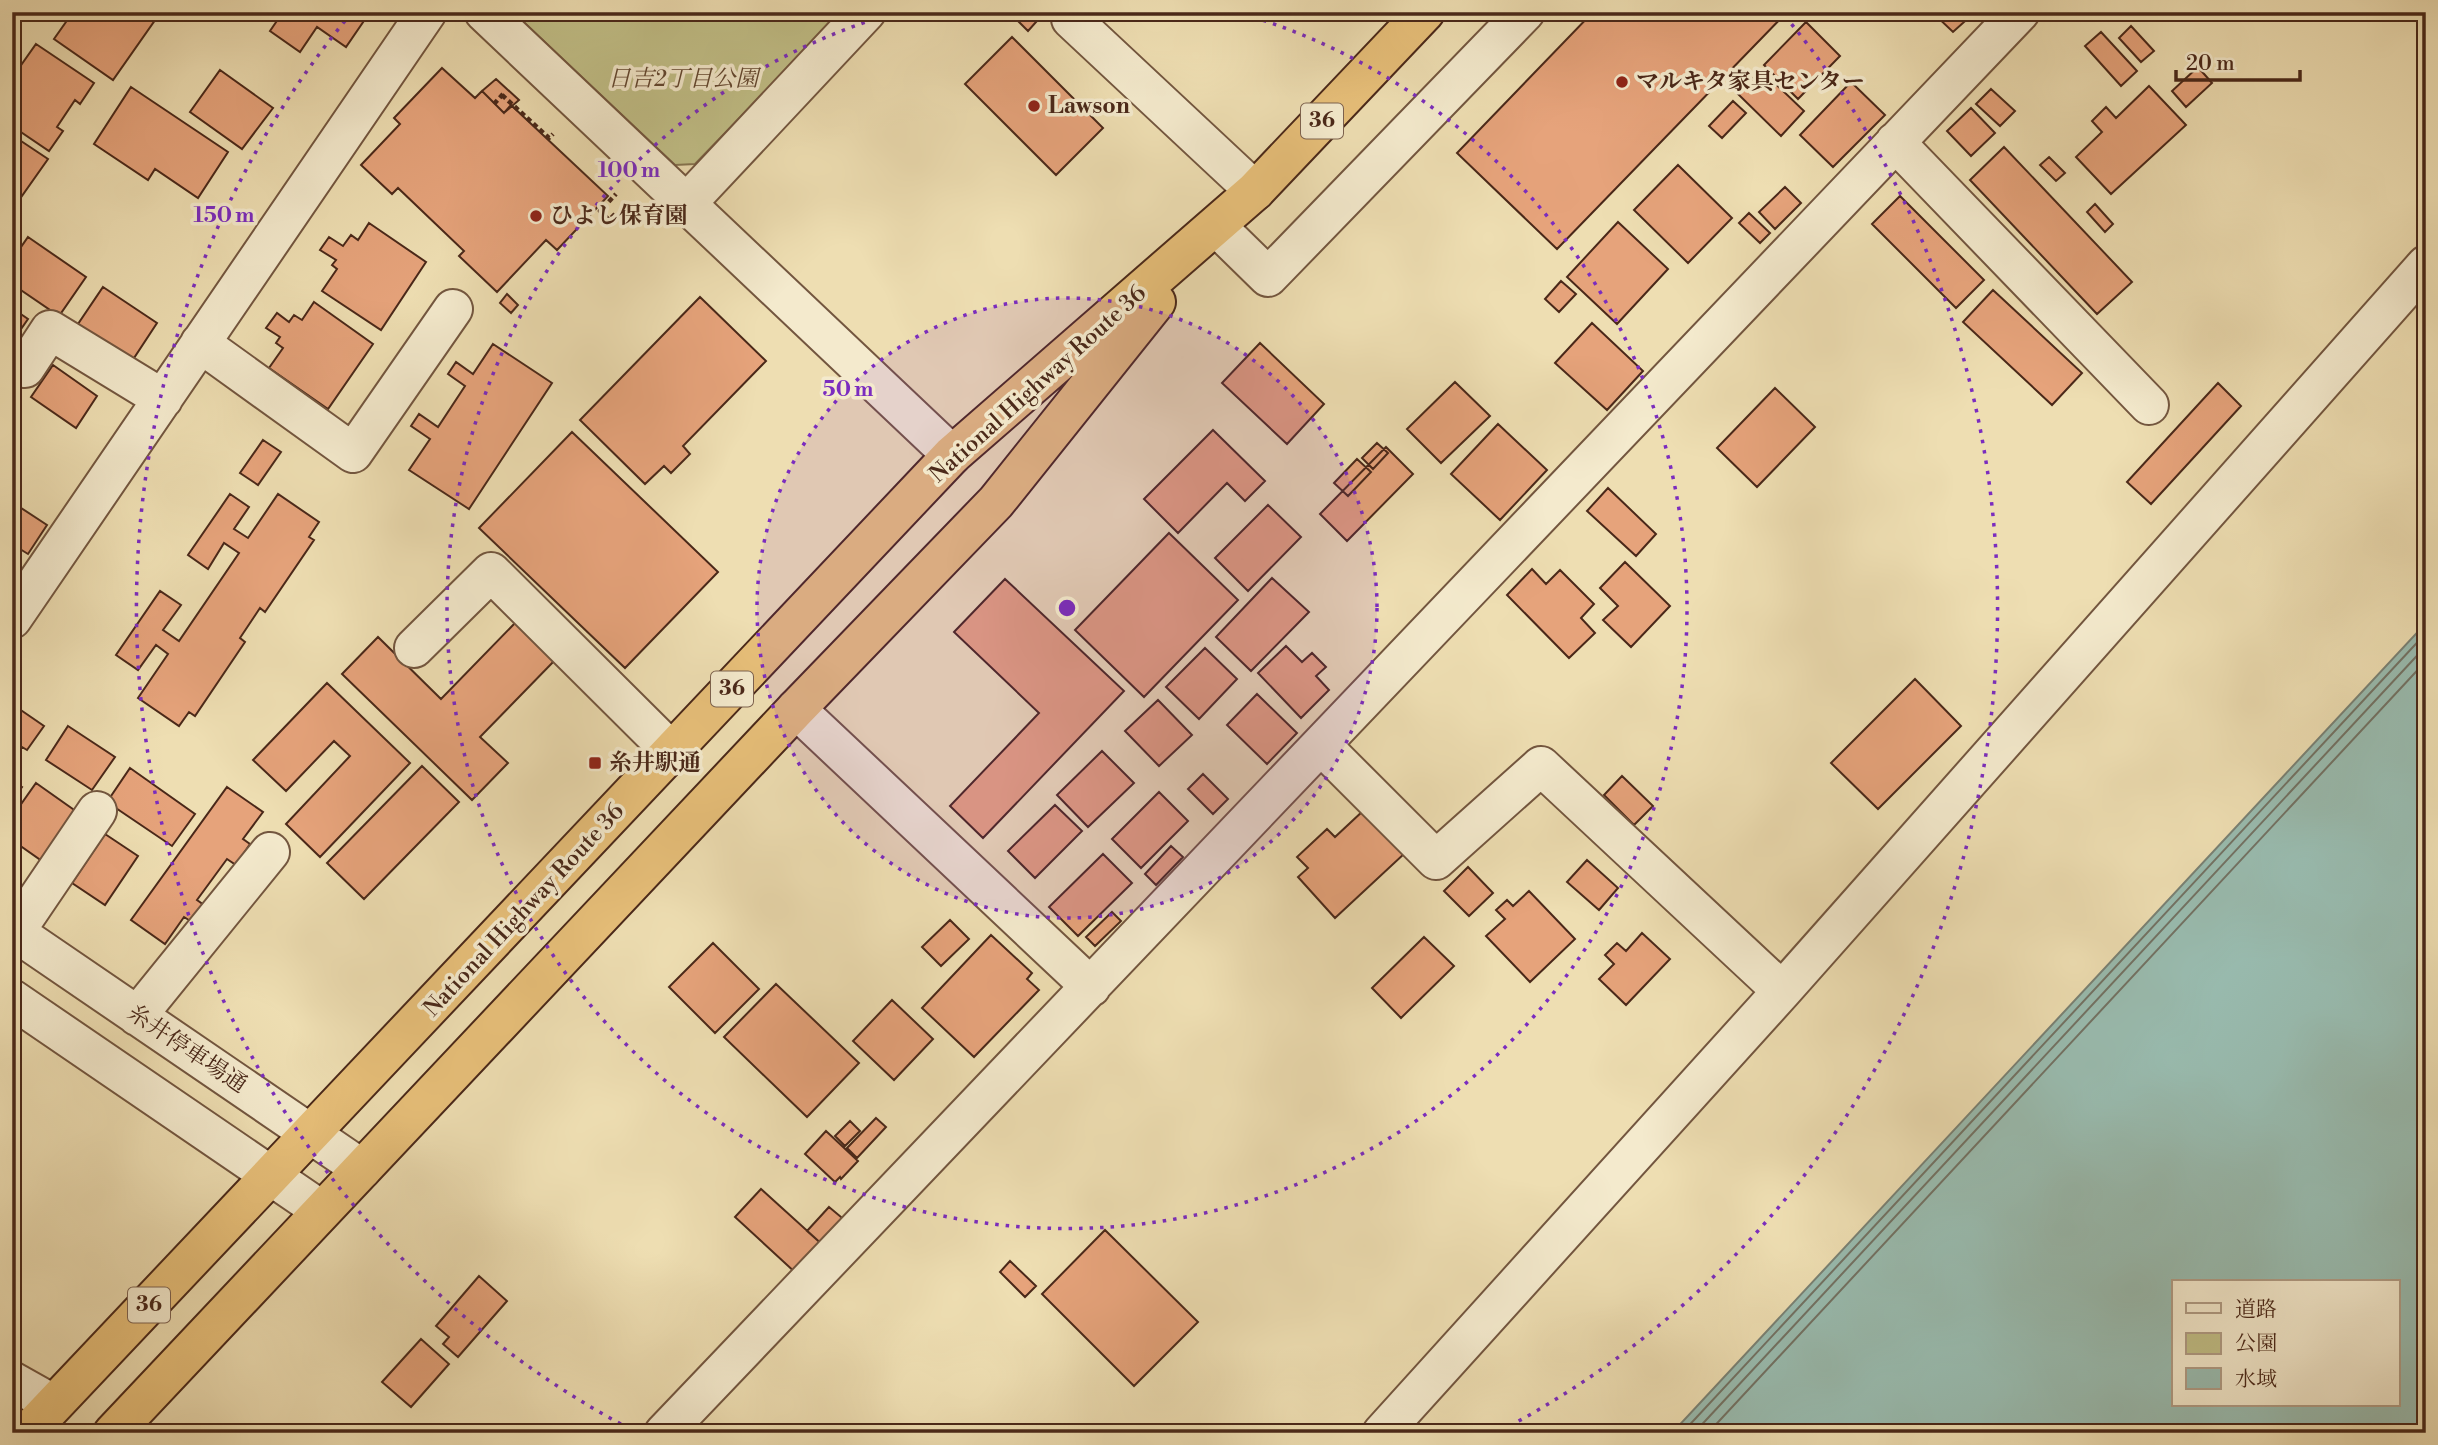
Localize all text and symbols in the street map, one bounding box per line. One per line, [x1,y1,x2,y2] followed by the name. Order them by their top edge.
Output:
[2176,38,2300,82] scale bar
[2186,51,2235,77] text: 20 m
[608,65,762,93] park label: 日吉2丁目公園
[1636,68,1865,96] place label: マルキタ家具センター
[1614,74,1630,90] marker: マルキタ家具センター
[1048,92,1130,120] place label: Lawson
[1026,98,1042,114] marker: Lawson
[1301,104,1343,138] road number: 36
[598,158,660,184] text: 100 m
[550,202,688,230] place label: ひよし保育園
[194,203,254,229] text: 150 m
[528,208,544,224] marker: ひよし保育園
[924,279,1152,489] street label: National Highway Route 36
[823,377,873,403] text: 50 m
[1055,596,1079,620] centre of rings
[711,672,753,706] road number: 36
[609,749,701,777] place label: 糸井駅通
[587,755,603,771] marker: 糸井駅通
[418,797,630,1022] street label: National Highway Route 36
[122,999,252,1099] street label: 糸井停車場通
[2172,1280,2400,1406] legend
[128,1288,170,1322] road number: 36
[2235,1297,2277,1323] text: 道路
[2235,1331,2277,1357] text: 公園
[2235,1367,2277,1393] text: 水域

